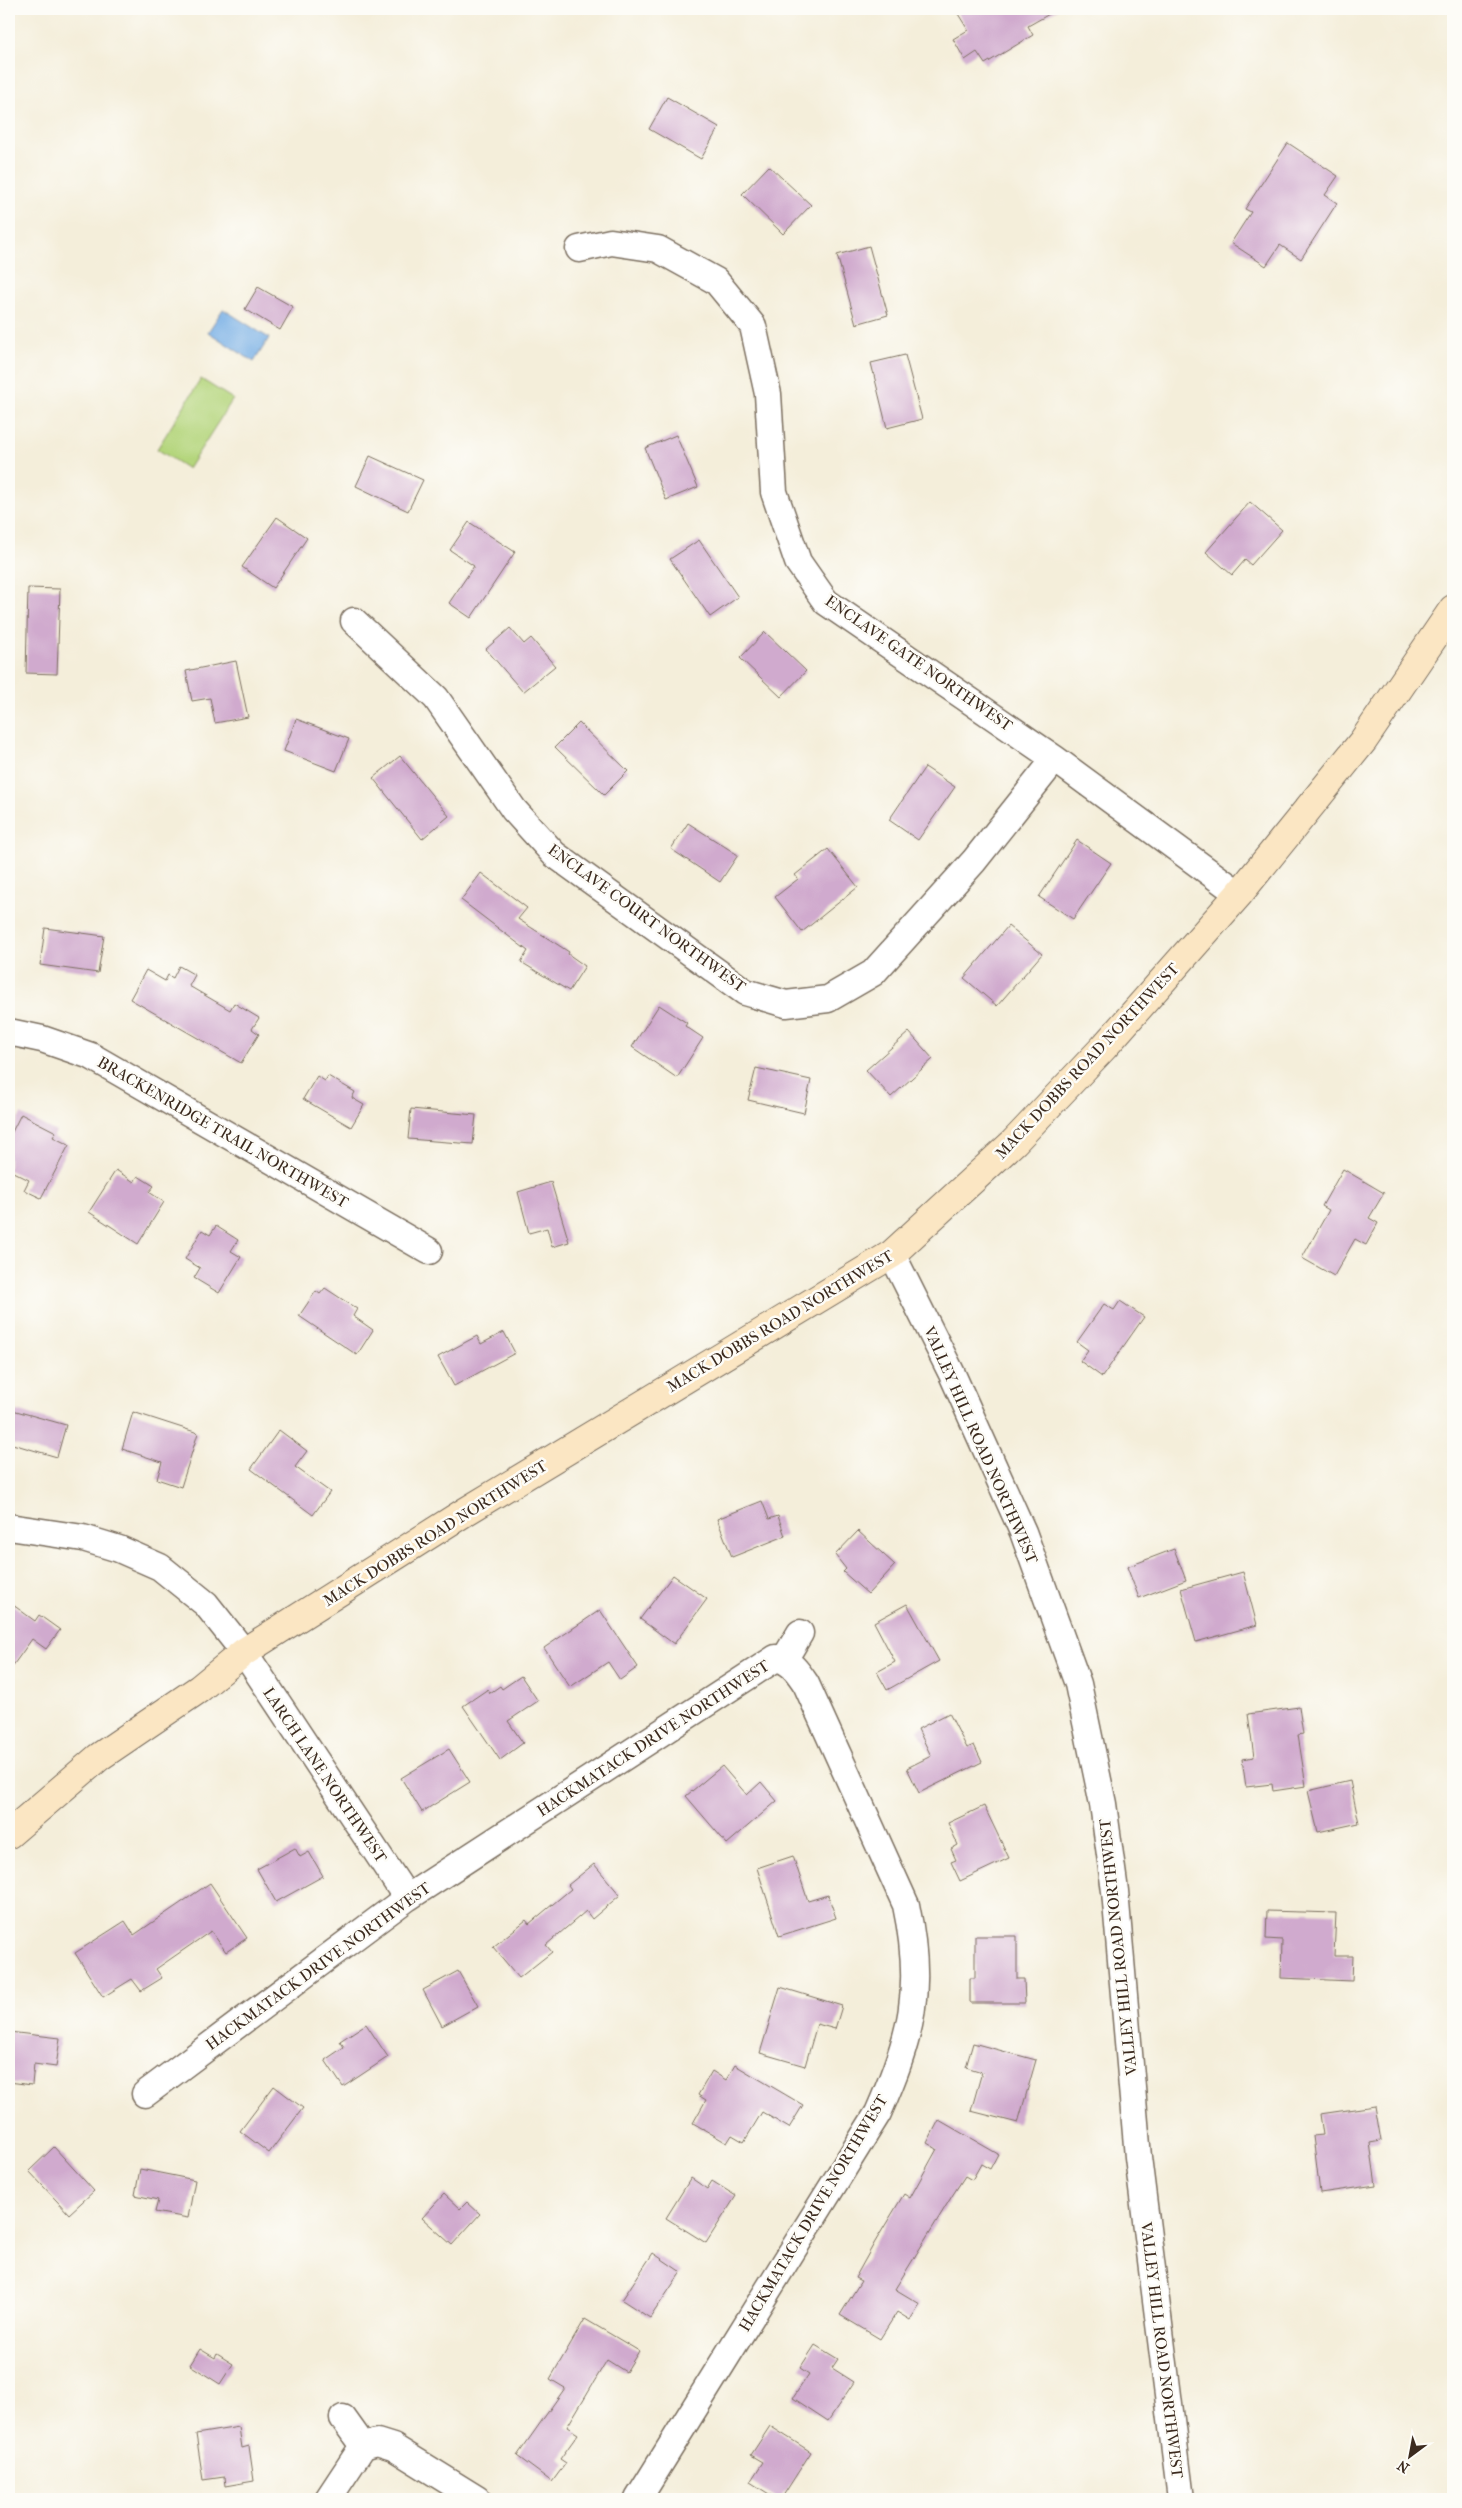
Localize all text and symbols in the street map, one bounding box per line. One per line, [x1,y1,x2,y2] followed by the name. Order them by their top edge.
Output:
[822,591,1016,735] street label: ENCLAVE GATE NORTHWEST
[544,840,750,996] street label: ENCLAVE COURT NORTHWEST
[991,959,1183,1163] street label: MACK DOBBS ROAD NORTHWEST
[94,1052,352,1212] street label: BRACKENRIDGE TRAIL NORTHWEST
[663,1246,897,1396] street label: MACK DOBBS ROAD NORTHWEST
[919,1322,1042,1567] street label: VALLEY HILL ROAD NORTHWEST
[319,1456,551,1610] street label: MACK DOBBS ROAD NORTHWEST
[533,1656,773,1820] street label: HACKMATACK DRIVE NORTHWEST
[259,1684,391,1866] street label: LARCH LANE NORTHWEST
[1095,1818,1141,2077] street label: VALLEY HILL ROAD NORTHWEST
[202,1878,434,2054] street label: HACKMATACK DRIVE NORTHWEST
[735,2091,892,2335] street label: HACKMATACK DRIVE NORTHWEST
[1137,2220,1187,2479] street label: VALLEY HILL ROAD NORTHWEST
[1384,2430,1434,2480] north arrow
[1394,2456,1412,2477] text: N

